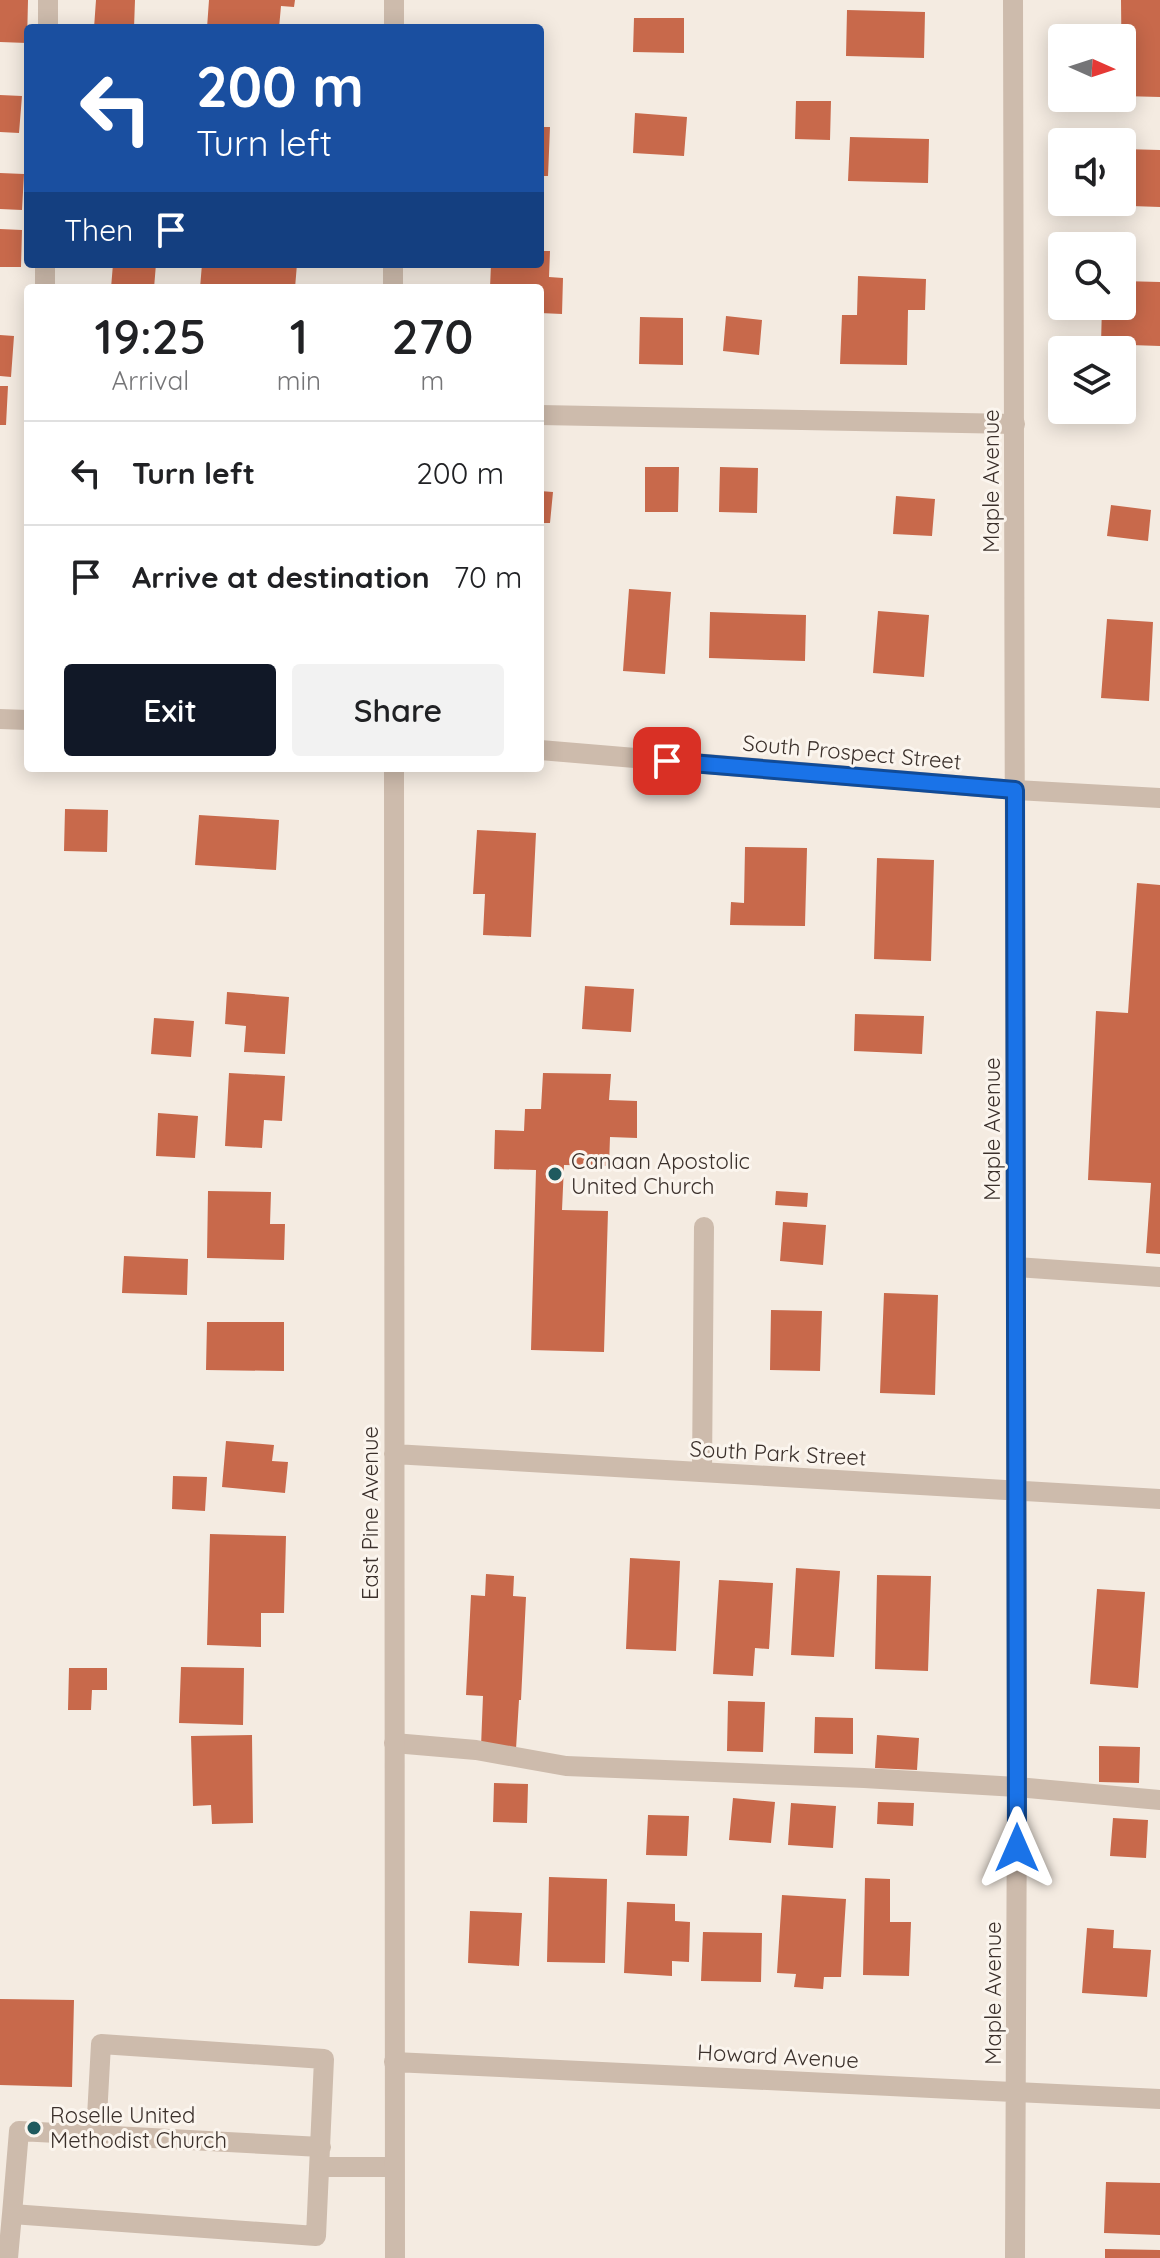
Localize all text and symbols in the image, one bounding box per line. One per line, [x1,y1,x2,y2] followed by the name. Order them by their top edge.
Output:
[1048,24,1136,112] north arrow
[1048,24,1136,424] map controls
[196,51,364,121] text: 200 m
[64,56,168,160] icon: left
[196,120,332,165] text: Turn left
[1048,128,1136,216] button: sound
[149,208,193,252] icon: arrive
[64,211,133,249] text: Then
[1048,232,1136,320] button: search
[95,306,206,366] text: 19:25
[290,306,308,366] text: 1
[392,306,473,366] text: 270
[1048,336,1136,424] button: layers
[111,364,189,397] text: Arrival
[277,364,321,397] text: min
[421,364,444,397] text: m
[977,409,1005,553] street label: Maple Avenue
[64,451,108,495] icon: left
[132,454,255,492] text: Turn left
[416,454,504,492] text: 200 m
[64,555,108,599] icon: arrive
[132,558,430,596] text: Arrive at destination
[454,558,522,596] text: 70 m
[64,664,276,756] button: Exit
[292,664,504,756] button: Share
[633,727,701,795] pin
[741,728,963,776] street label: South Prospect Street
[645,739,689,783] icon: arrive
[978,1057,1006,1201] street label: Maple Avenue
[571,1147,750,1200] place label: Canaan Apostolic United Church
[546,1165,564,1183] marker: Canaan Apostolic United Church
[356,1426,384,1600] street label: East Pine Avenue
[689,1434,867,1472] street label: South Park Street
[975,1806,1059,1890] position arrow
[979,1921,1007,2065] street label: Maple Avenue
[697,2038,859,2074] street label: Howard Avenue
[50,2101,227,2154] place label: Roselle United Methodist Church
[25,2119,43,2137] marker: Roselle United Methodist Church

